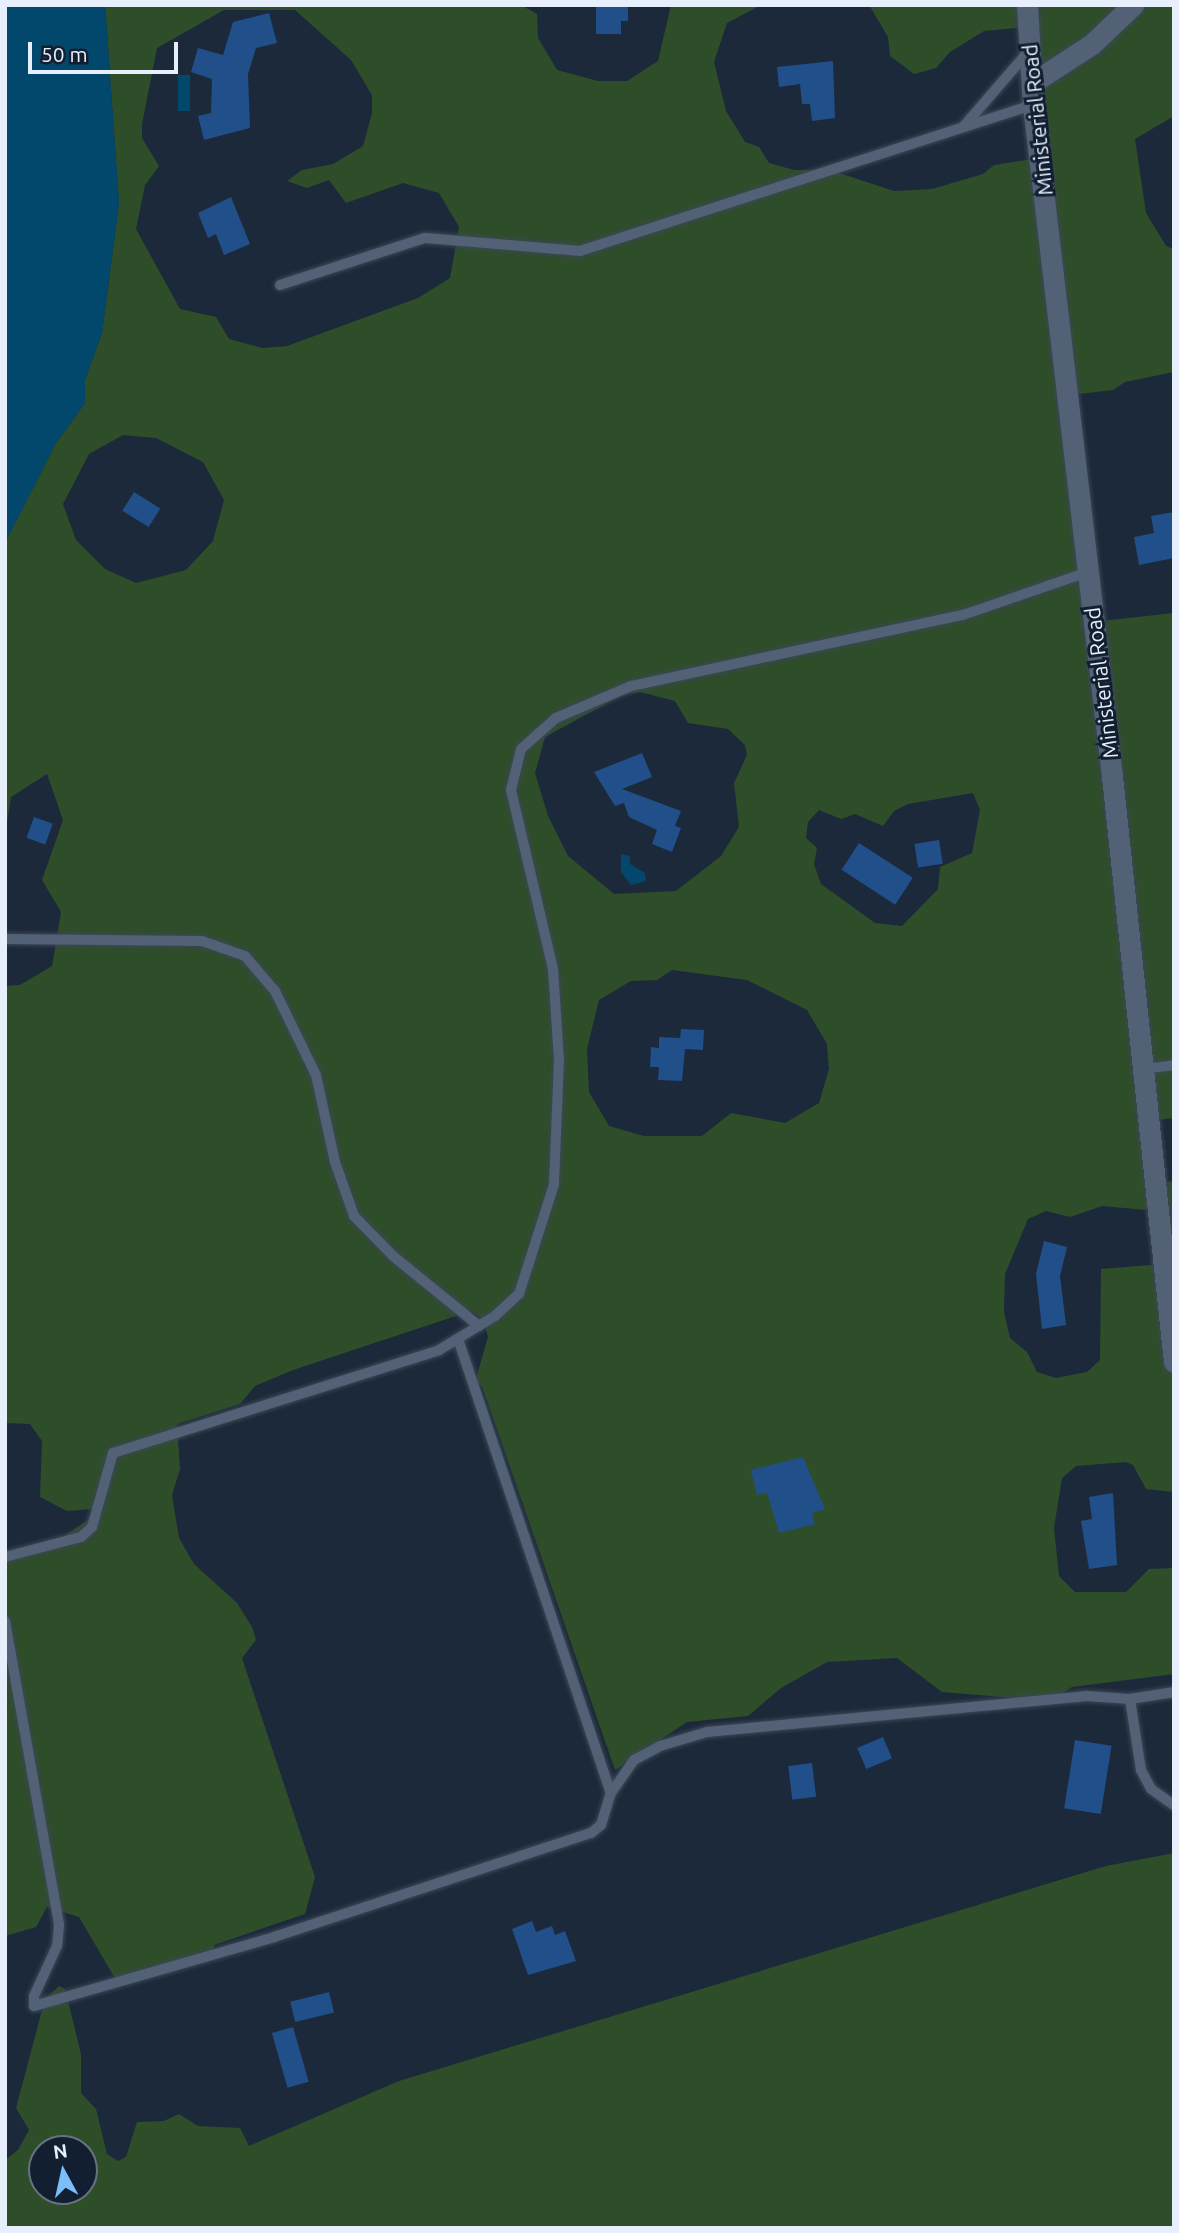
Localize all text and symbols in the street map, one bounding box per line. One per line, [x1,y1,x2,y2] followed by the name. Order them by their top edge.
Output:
[32,28,182,72] scale bar
[41,42,88,66] text: 50 m
[1017,43,1057,197] street label: Ministerial Road
[1079,606,1123,760] street label: Ministerial Road
[28,2135,98,2205] north arrow
[52,2139,69,2163] text: N

